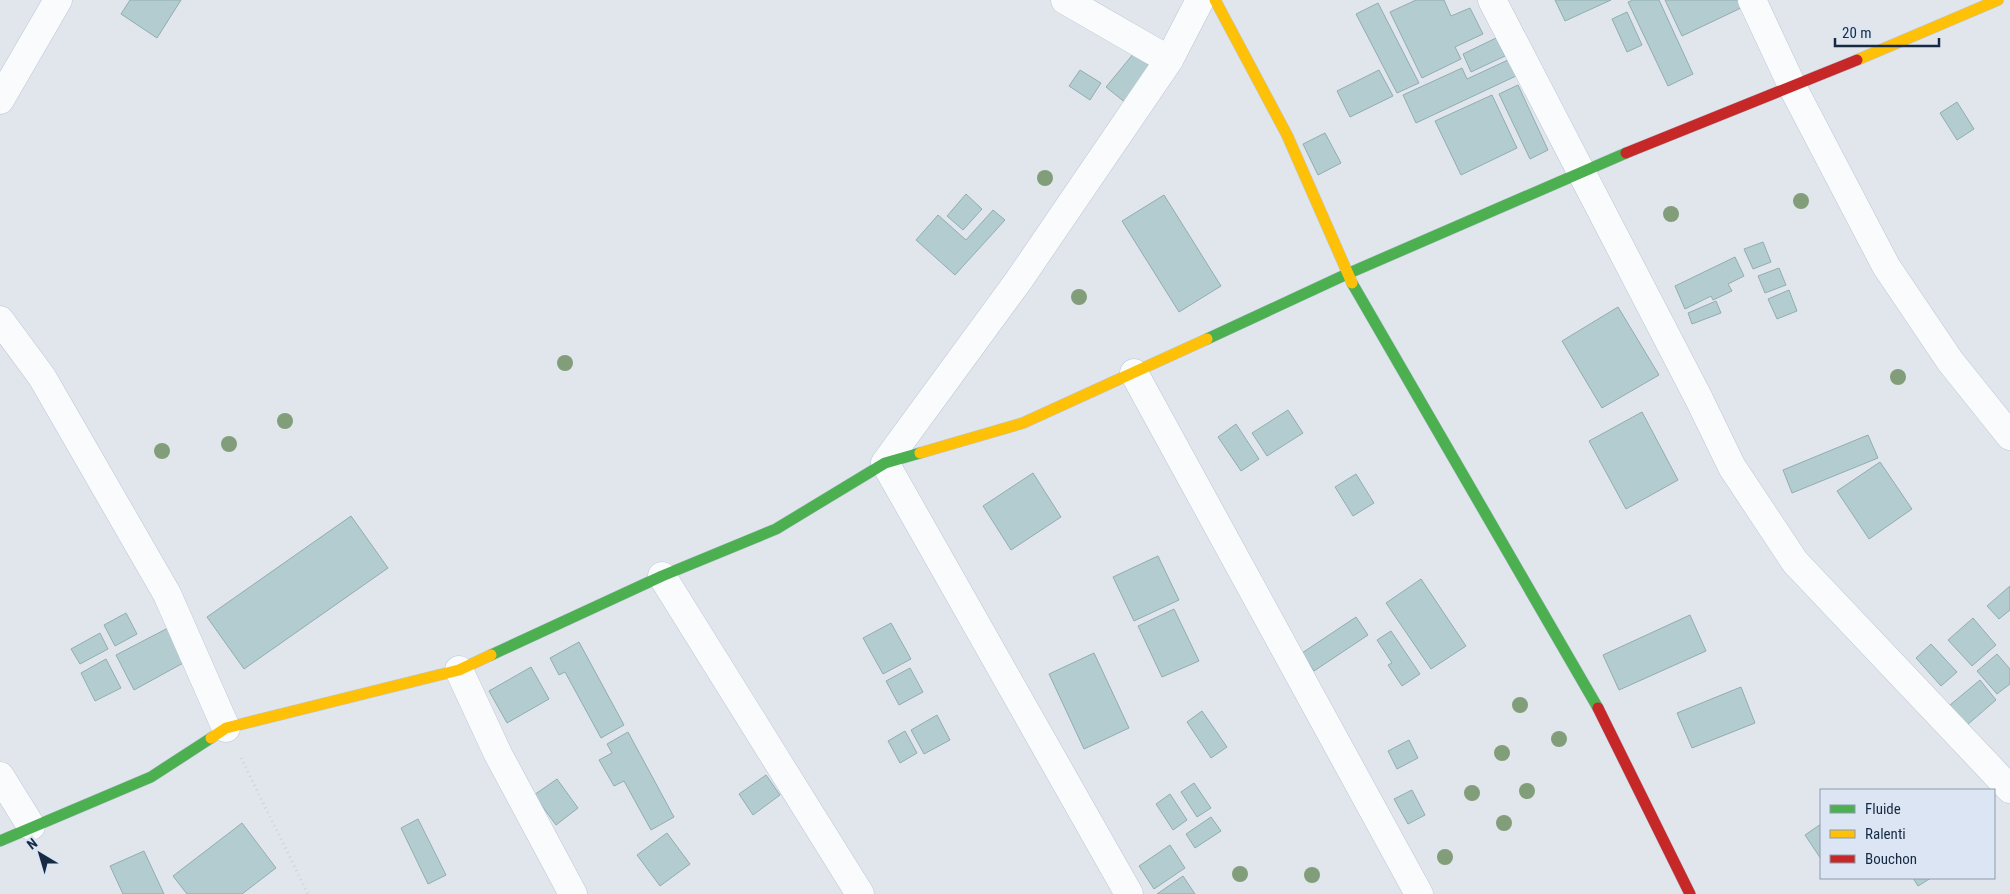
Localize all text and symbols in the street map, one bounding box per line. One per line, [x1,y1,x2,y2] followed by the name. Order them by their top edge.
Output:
[1835,15,1939,47] scale bar
[1842,24,1872,42] text: 20 m
[1820,789,1995,879] legend
[1865,800,1901,818] text: Fluide
[1865,825,1906,843] text: Ralenti
[15,829,65,879] north arrow
[24,835,40,853] text: N
[1865,850,1917,868] text: Bouchon

